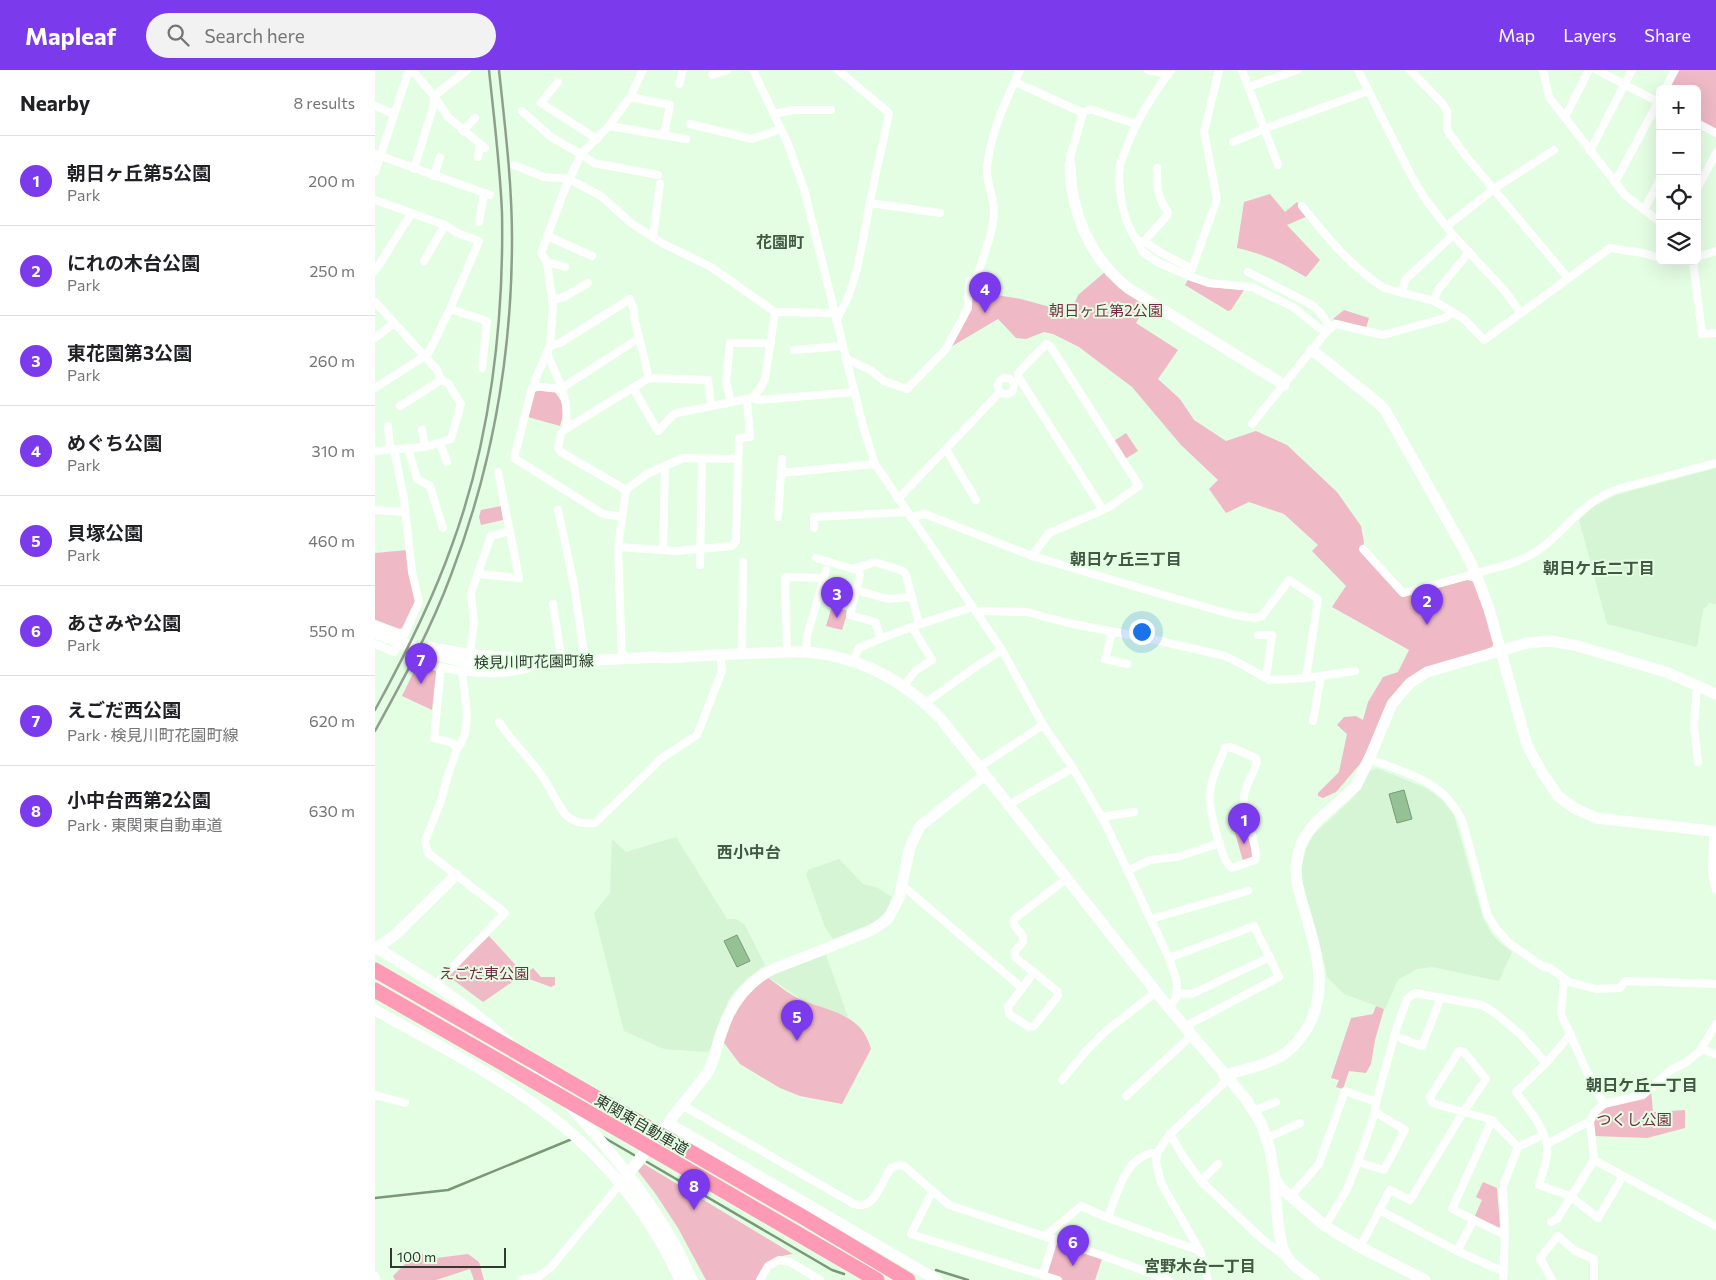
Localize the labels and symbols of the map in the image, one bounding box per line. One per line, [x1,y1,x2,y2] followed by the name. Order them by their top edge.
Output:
[756,232,804,251] district label: 花園町
[969,272,1001,313] pin: 4
[1049,301,1163,319] park label: 朝日ヶ丘第2公園
[1070,549,1182,568] district label: 朝日ケ丘三丁目
[1543,558,1655,577] district label: 朝日ケ丘二丁目
[821,577,853,618] pin: 3
[1411,584,1443,625] pin: 2
[1129,619,1155,645] your location
[405,643,437,684] pin: 7
[474,651,594,671] street label: 検見川町花園町線
[1228,803,1260,844] pin: 1
[717,842,781,861] district label: 西小中台
[439,964,529,982] park label: えごだ東公園
[781,1000,813,1041] pin: 5
[1586,1075,1698,1094] district label: 朝日ケ丘一丁目
[592,1090,692,1158] street label: 東関東自動車道
[1596,1110,1672,1128] park label: つくし公園
[678,1169,710,1210] pin: 8
[1057,1225,1089,1266] pin: 6
[390,1245,506,1268] scale bar
[1144,1256,1256,1275] district label: 宮野木台一丁目

